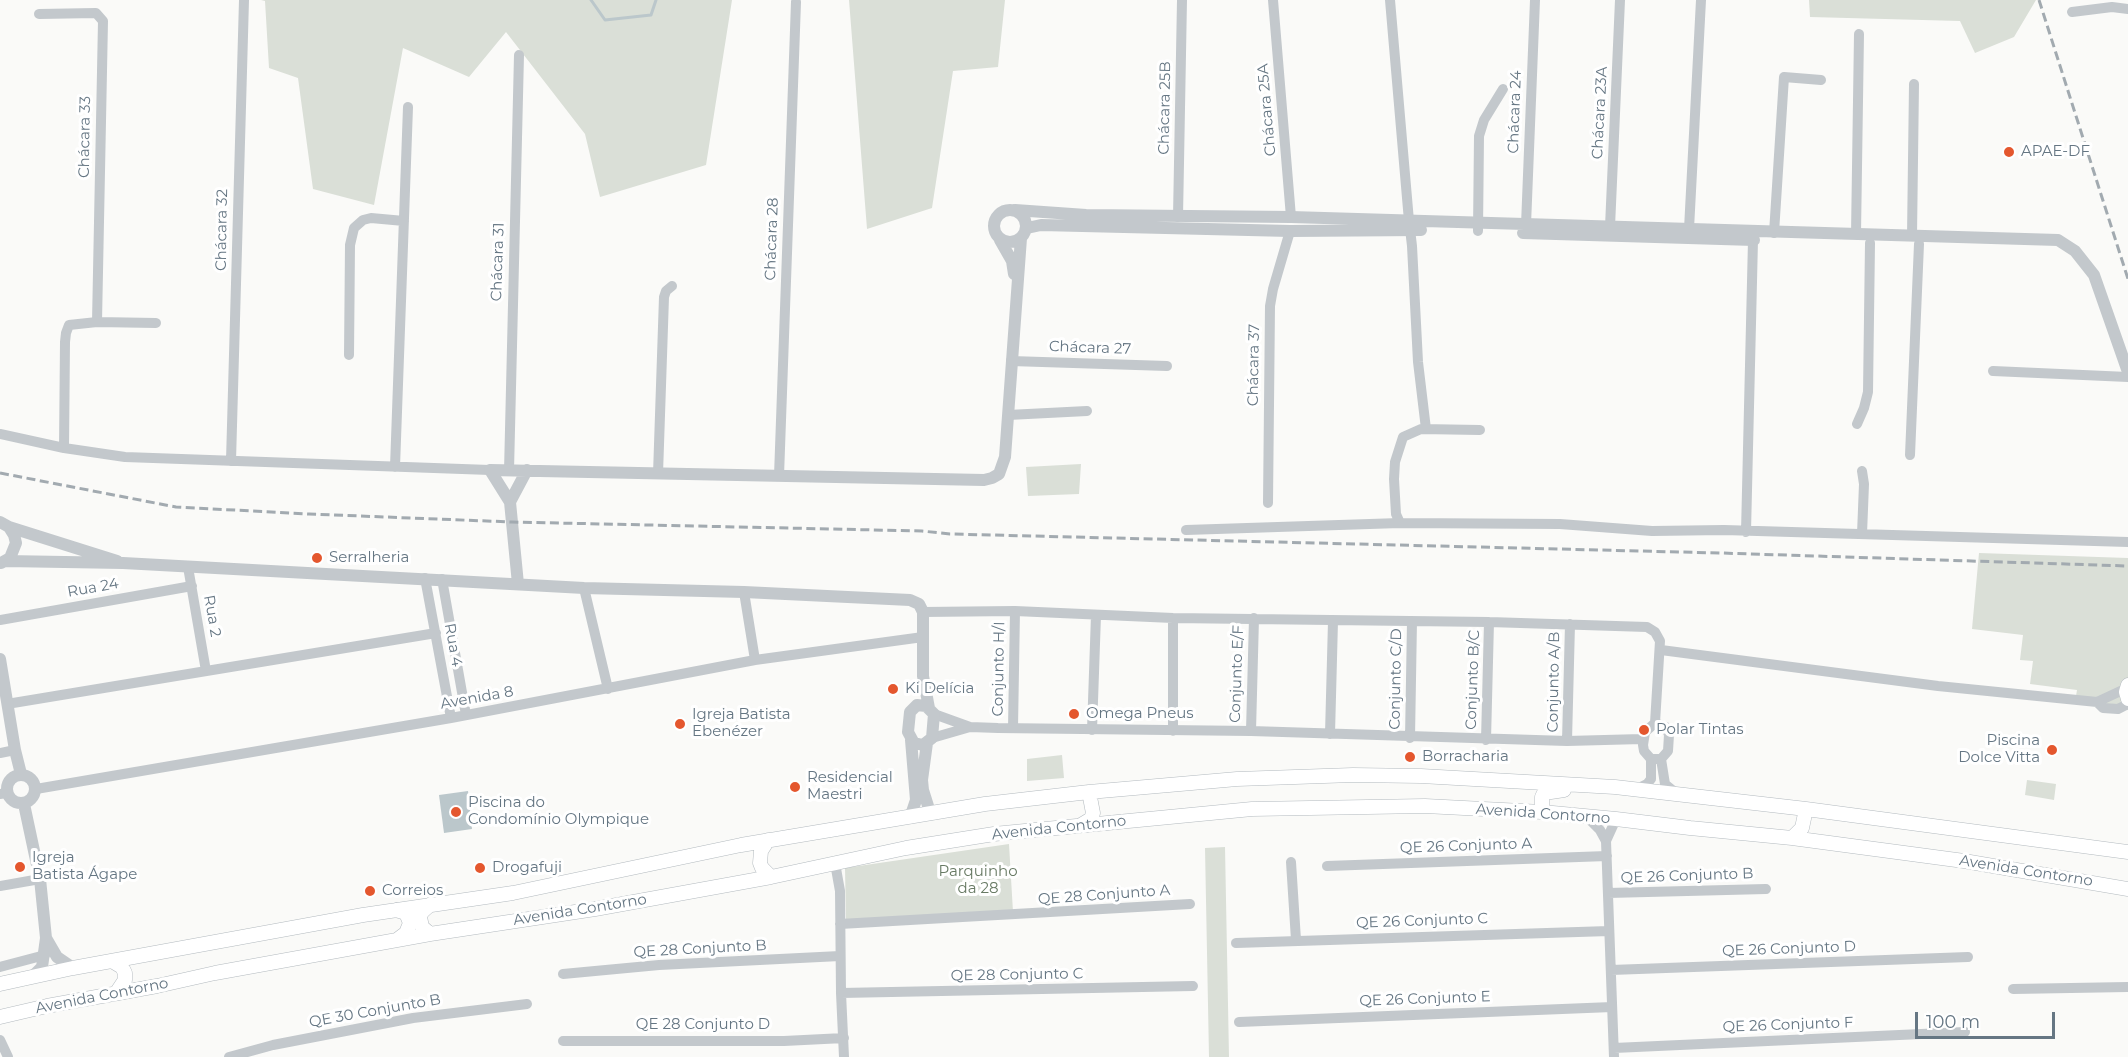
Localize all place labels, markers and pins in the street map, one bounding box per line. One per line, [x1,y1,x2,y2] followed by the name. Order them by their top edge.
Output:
[2021,143,2090,161] place label: APAE-DF
[2002,145,2016,159] marker: APAE-DF
[329,549,409,567] place label: Serralheria
[310,551,324,565] marker: Serralheria
[905,680,974,698] place label: Ki Delícia
[886,682,900,696] marker: Ki Delícia
[1086,705,1194,723] place label: Omega Pneus
[692,706,791,741] place label: Igreja Batista Ebenézer
[1067,707,1081,721] marker: Omega Pneus
[673,717,687,731] marker: Igreja Batista Ebenézer
[1656,721,1744,739] place label: Polar Tintas
[1637,723,1651,737] marker: Polar Tintas
[1958,732,2040,767] place label: Piscina Dolce Vitta
[2045,743,2059,757] marker: Piscina Dolce Vitta
[1422,748,1509,766] place label: Borracharia
[1403,750,1417,764] marker: Borracharia
[807,769,893,804] place label: Residencial Maestri
[788,780,802,794] marker: Residencial Maestri
[468,794,649,829] place label: Piscina do Condomínio Olympique
[449,805,463,819] marker: Piscina do Condomínio Olympique
[32,849,137,884] place label: Igreja Batista Ágape
[492,859,562,877] place label: Drogafuji
[13,860,27,874] marker: Igreja Batista Ágape
[473,861,487,875] marker: Drogafuji
[382,882,443,900] place label: Correios
[363,884,377,898] marker: Correios

